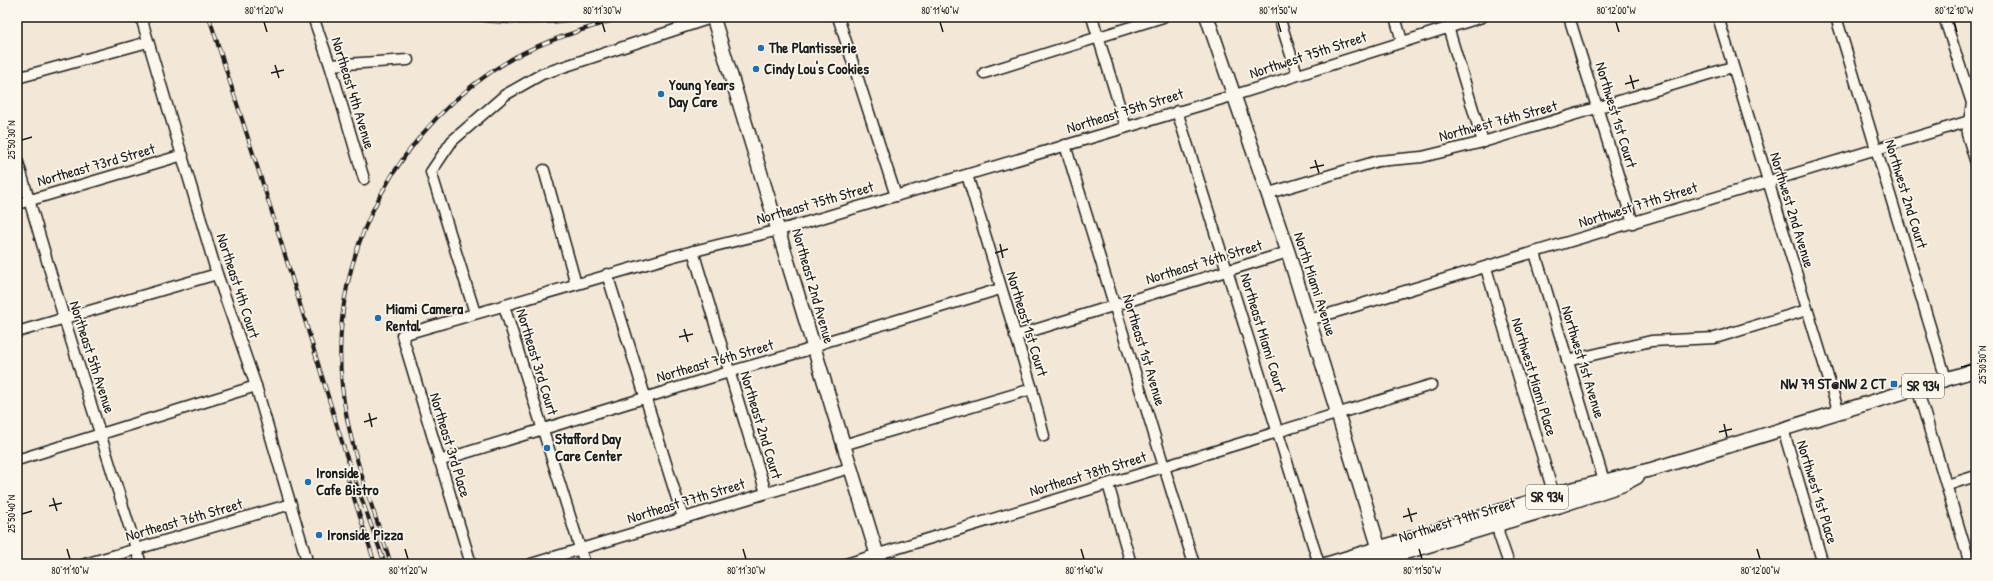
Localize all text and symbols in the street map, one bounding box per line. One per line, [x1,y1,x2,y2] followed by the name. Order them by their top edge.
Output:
[245,4,284,17] text: 80°11'20"W
[583,4,622,17] text: 80°11'30"W
[921,4,960,17] text: 80°11'40"W
[1259,4,1298,17] text: 80°11'50"W
[1596,4,1636,17] text: 80°12'00"W
[1935,4,1974,17] text: 80°12'10"W
[1247,25,1370,83] street label: Northwest 75th Street
[326,34,380,151] street label: Northeast 4th Avenue
[768,37,857,58] place label: The Plantisserie
[756,43,766,53] marker: The Plantisserie
[764,58,869,80] place label: Cindy Lou's Cookies
[1590,59,1643,171] street label: Northwest 1st Court
[751,64,761,74] marker: Cindy Lou's Cookies
[669,74,735,113] place label: Young Years Day Care
[1064,83,1187,138] street label: Northeast 75th Street
[656,89,666,99] marker: Young Years Day Care
[1436,94,1560,146] street label: Northwest 76th Street
[5,121,18,159] text: 25°50'30"N
[35,137,158,191] street label: Northeast 73rd Street
[1880,137,1933,252] street label: Northwest 2nd Court
[1765,150,1820,270] street label: Northwest 2nd Avenue
[754,176,877,229] street label: Northeast 75th Street
[1576,176,1701,233] street label: Northwest 77th Street
[787,226,840,346] street label: Northeast 2nd Avenue
[1289,229,1342,338] street label: North Miami Avenue
[212,231,266,342] street label: Northeast 4th Court
[1143,234,1265,289] street label: Northeast 76th Street
[1002,269,1054,380] street label: Northeast 1st Court
[1235,271,1292,396] street label: Northeast Miami Court
[1118,292,1171,408] street label: Northeast 1st Avenue
[64,298,121,416] street label: Northeast 5th Avenue
[386,298,463,336] place label: Miami Camera Rental
[1556,303,1611,421] street label: Northwest 1st Avenue
[511,306,564,419] street label: Northeast 3rd Court
[373,313,383,323] marker: Miami Camera Rental
[1507,315,1562,439] street label: Northwest Miami Place
[654,334,777,387] street label: Northeast 76th Street
[1976,346,1989,384] text: 25°50'50"N
[735,368,788,482] street label: Northeast 2nd Court
[1780,373,1887,394] place label: NW 79 ST@NW 2 CT
[1902,374,1944,398] road number: SR 934
[1889,379,1899,389] marker: NW 79 ST@NW 2 CT
[425,390,476,500] street label: Northeast 3rd Place
[555,428,622,466] place label: Stafford Day Care Center
[1792,437,1843,546] street label: Northwest 1st Place
[542,443,552,453] marker: Stafford Day Care Center
[1027,446,1150,501] street label: Northeast 78th Street
[316,462,379,500] place label: Ironside Cafe Bistro
[624,472,748,528] street label: Northeast 77th Street
[303,477,313,487] marker: Ironside Cafe Bistro
[1526,485,1568,509] road number: SR 934
[1396,492,1519,547] street label: Northwest 79th Street
[123,493,246,546] street label: Northeast 76th Street
[5,495,18,533] text: 25°50'40"N
[327,524,403,545] place label: Ironside Pizza
[314,530,324,540] marker: Ironside Pizza
[51,564,89,577] text: 80°11'10"W
[389,564,428,577] text: 80°11'20"W
[727,564,766,577] text: 80°11'30"W
[1065,564,1104,577] text: 80°11'40"W
[1403,564,1442,577] text: 80°11'50"W
[1740,564,1780,577] text: 80°12'00"W

